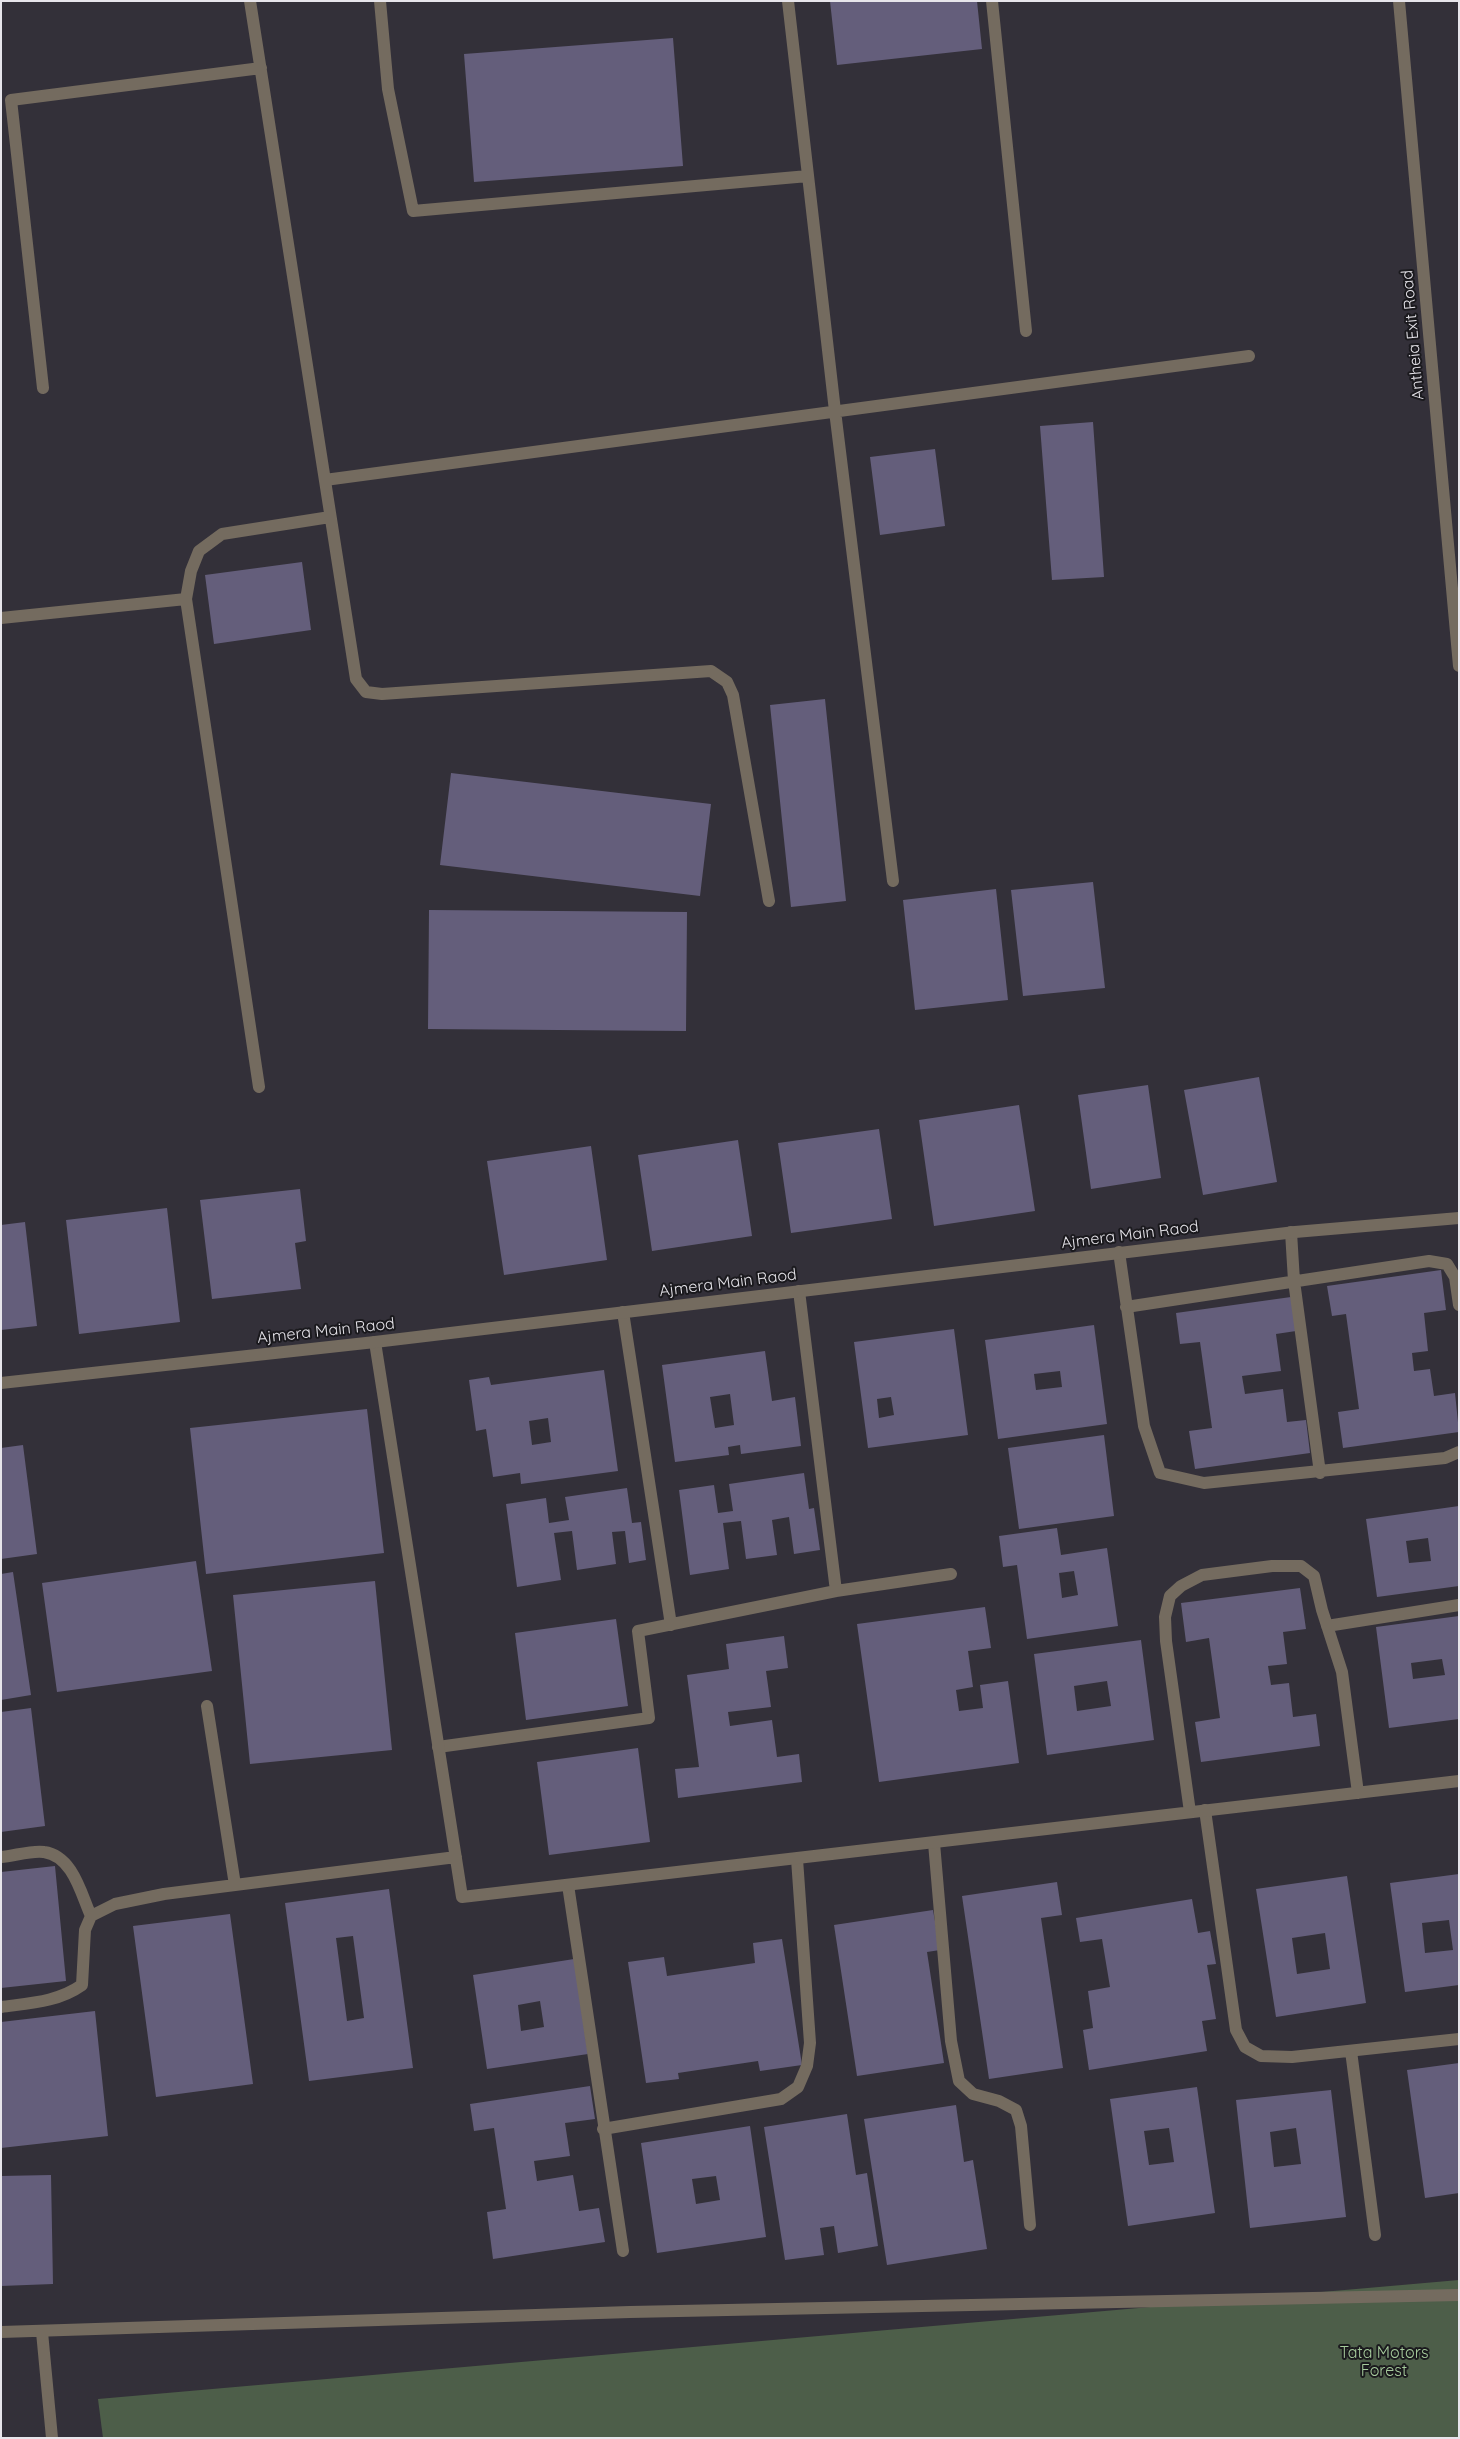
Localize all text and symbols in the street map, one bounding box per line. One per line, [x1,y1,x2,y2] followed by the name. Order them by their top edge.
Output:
[1398,269,1428,401] street label: Antheia Exit Road
[1060,1217,1200,1253] street label: Ajmera Main Raod
[658,1265,798,1301] street label: Ajmera Main Raod
[256,1314,396,1348] street label: Ajmera Main Raod
[1340,2343,1428,2381] park label: Tata Motors Forest

